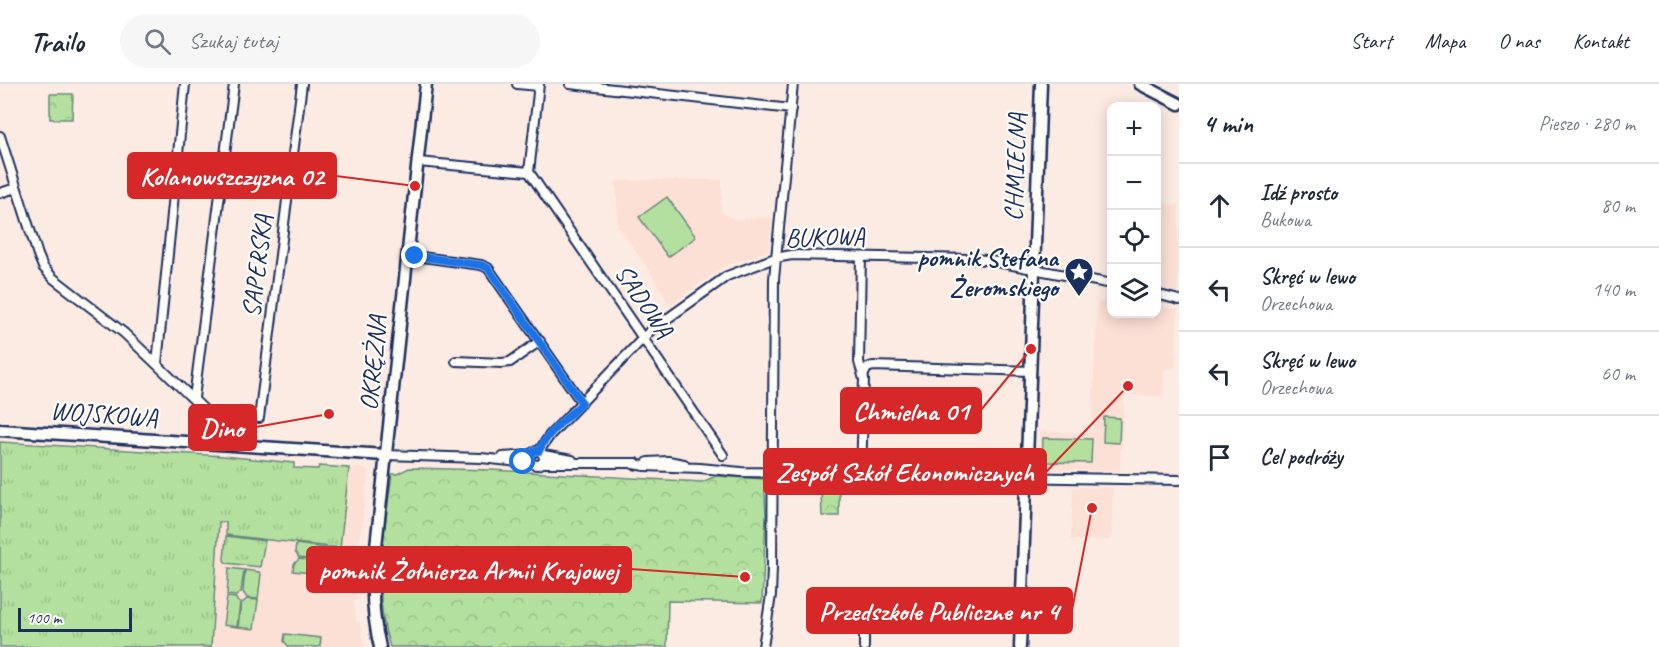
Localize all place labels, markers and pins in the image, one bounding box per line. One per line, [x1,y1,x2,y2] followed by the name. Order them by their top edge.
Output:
[128,153,336,198] callout: Kolanowszczyzna 02
[918,241,1061,304] place label: pomnik Stefana Żeromskiego
[1063,256,1095,298] place icon: pomnik Stefana Żeromskiego
[841,388,981,433] callout: Chmielna 01
[189,405,256,450] callout: Dino
[764,449,1046,494] callout: Zespół Szkół Ekonomicznych
[307,547,631,592] callout: pomnik Żołnierza Armii Krajowej
[807,588,1072,633] callout: Przedszkole Publiczne nr 4

